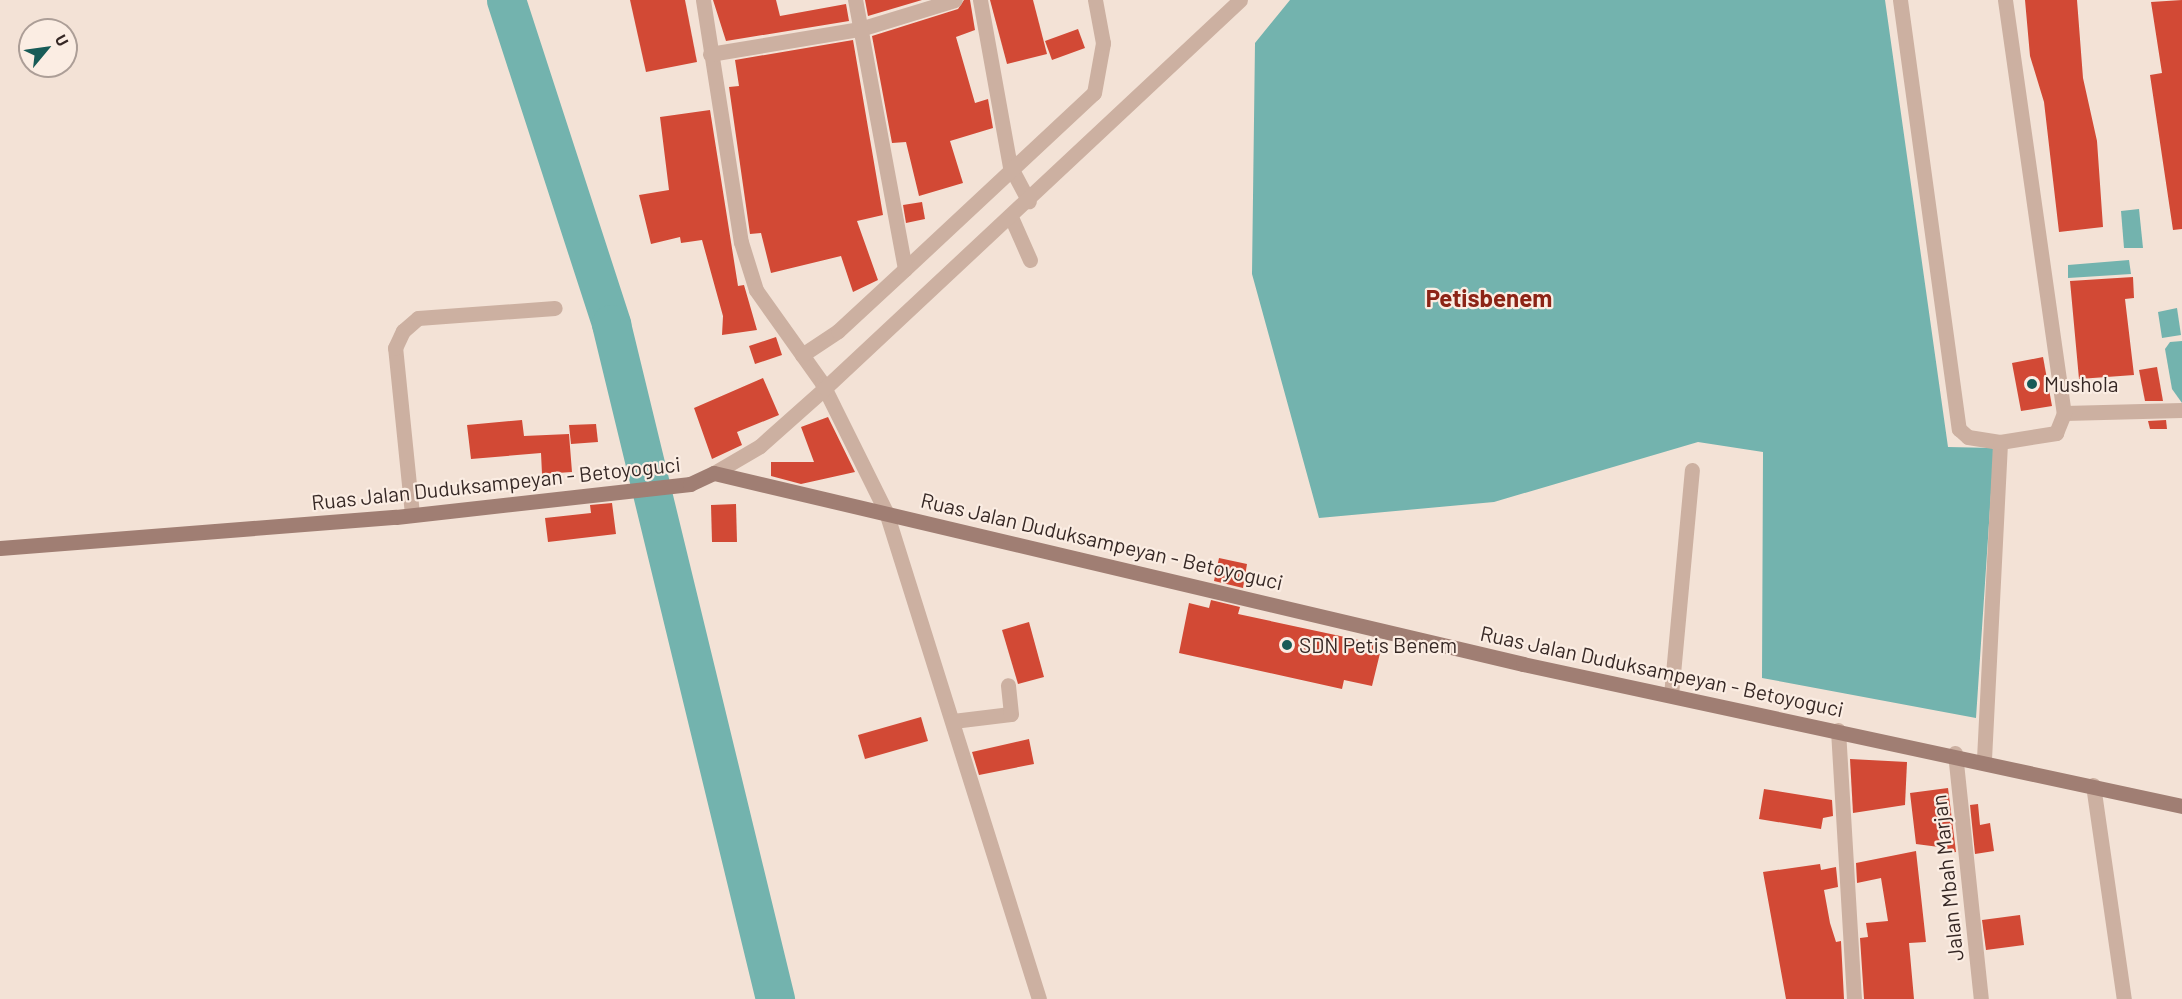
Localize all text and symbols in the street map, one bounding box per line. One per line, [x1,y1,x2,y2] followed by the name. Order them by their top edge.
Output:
[18,18,78,78] north arrow
[52,31,73,49] text: U
[1426,284,1552,312] district label: Petisbenem
[2044,371,2119,397] place label: Mushola
[2025,377,2039,391] marker: Mushola
[310,451,682,515] street label: Ruas Jalan Duduksampeyan - Betoyoguci
[918,487,1286,595] street label: Ruas Jalan Duduksampeyan - Betoyoguci
[1478,620,1846,722] street label: Ruas Jalan Duduksampeyan - Betoyoguci
[1299,632,1457,658] place label: SDN Petis Benem
[1280,638,1294,652] marker: SDN Petis Benem
[1926,794,1968,962] street label: Jalan Mbah Marjan

